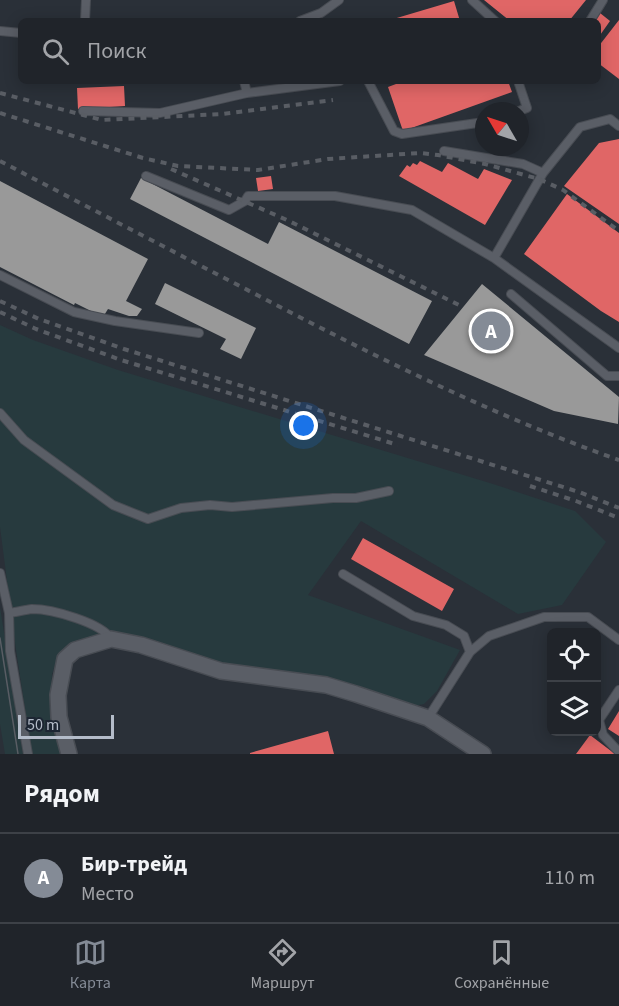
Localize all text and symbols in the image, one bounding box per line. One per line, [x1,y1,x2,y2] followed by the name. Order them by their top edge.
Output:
[18,18,601,84] search box
[39,35,72,68] icon: search
[87,35,146,67] text: Поиск
[475,102,529,156] north arrow
[472,308,510,354] pin: A
[289,411,318,440] your location
[547,628,601,736] map controls
[547,628,601,682] button: locate
[547,682,601,736] button: layers
[18,712,114,740] scale bar
[27,714,59,736] text: 50 m
[24,775,100,812] text: Рядом
[81,848,187,880] text: Бир-трейд
[38,864,49,892] text: A
[545,864,595,892] text: 110 m
[81,880,134,908] text: Место
[70,936,111,994] tab: Карта
[250,936,315,994] tab: Маршрут
[454,936,549,994] tab: Сохранённые

